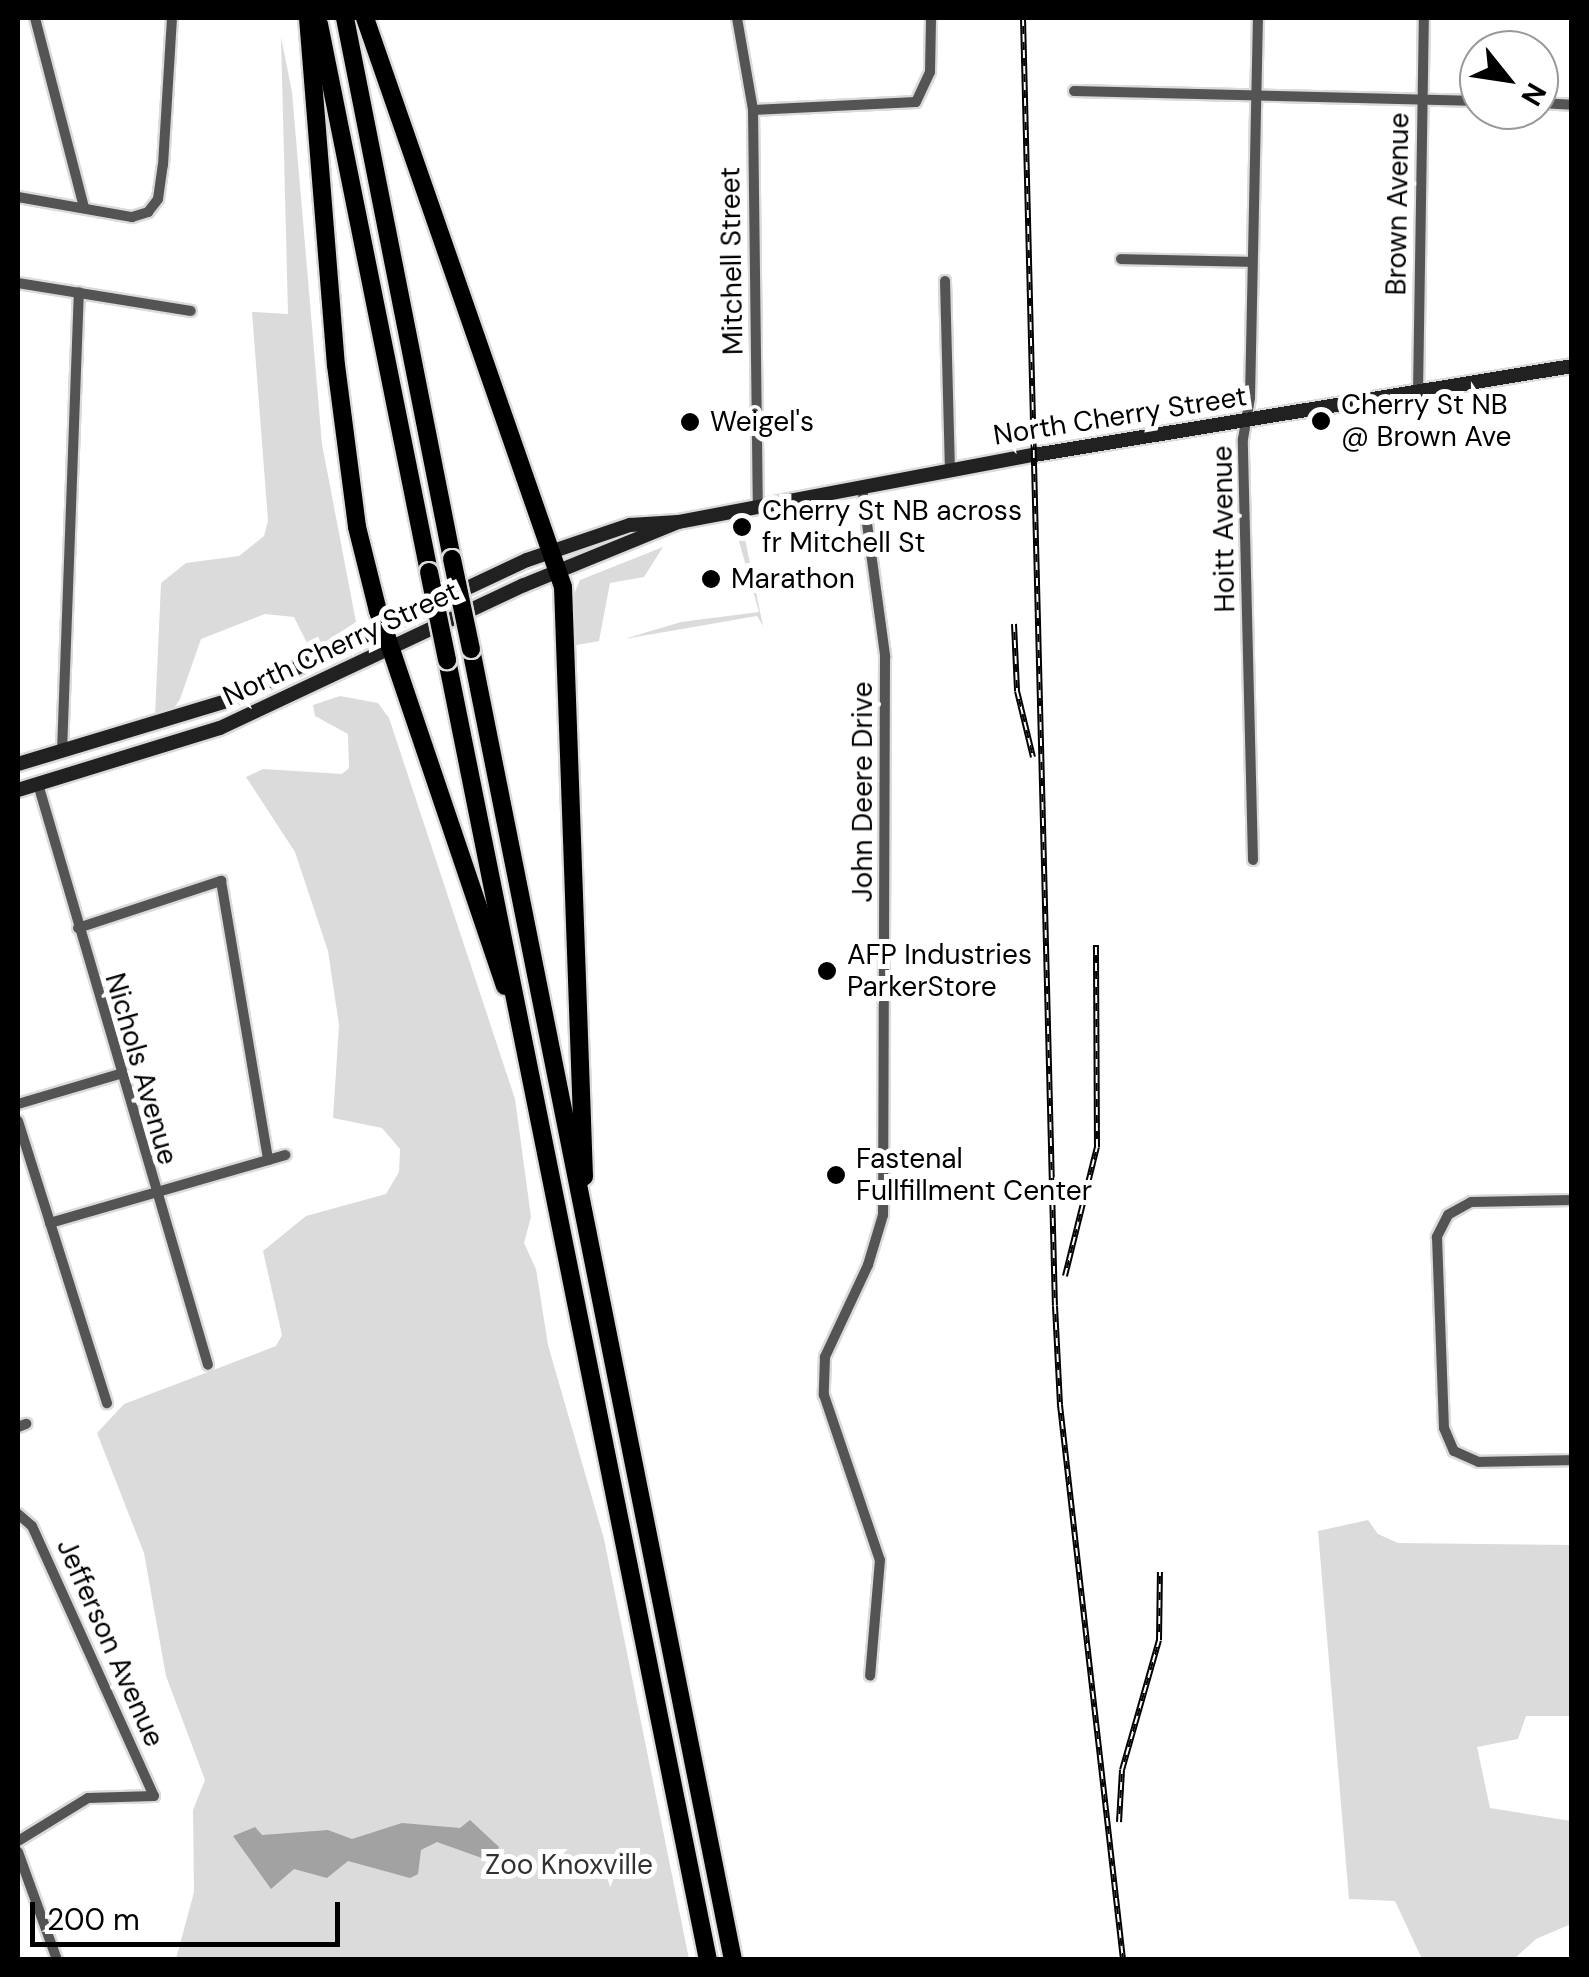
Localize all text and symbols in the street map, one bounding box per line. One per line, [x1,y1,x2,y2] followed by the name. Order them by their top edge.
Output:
[1459,30,1559,130] north arrow
[1513,76,1555,112] text: N
[1380,112,1416,296] street label: Brown Avenue
[714,167,750,355] street label: Mitchell Street
[991,379,1249,453] street label: North Cherry Street
[1341,388,1511,454] place label: Cherry St NB @ Brown Ave
[710,405,814,439] place label: Weigel's
[1310,410,1332,432] marker: Cherry St NB @ Brown Ave
[679,411,701,433] marker: Weigel's
[1206,445,1242,613] street label: Hoitt Avenue
[762,494,1022,560] place label: Cherry St NB across fr Mitchell St
[731,516,753,538] marker: Cherry St NB across fr Mitchell St
[731,562,855,596] place label: Marathon
[700,568,722,590] marker: Marathon
[218,575,464,713] street label: North Cherry Street
[846,682,880,902] street label: John Deere Drive
[847,938,1032,1004] place label: AFP Industries ParkerStore
[816,960,838,982] marker: AFP Industries ParkerStore
[98,969,184,1169] street label: Nichols Avenue
[856,1142,1092,1208] place label: Fastenal Fullfillment Center
[825,1164,847,1186] marker: Fastenal Fullfillment Center
[49,1534,171,1752] street label: Jefferson Avenue
[485,1848,653,1882] park label: Zoo Knoxville
[35,1882,345,1944] scale bar
[47,1900,140,1939] text: 200 m

